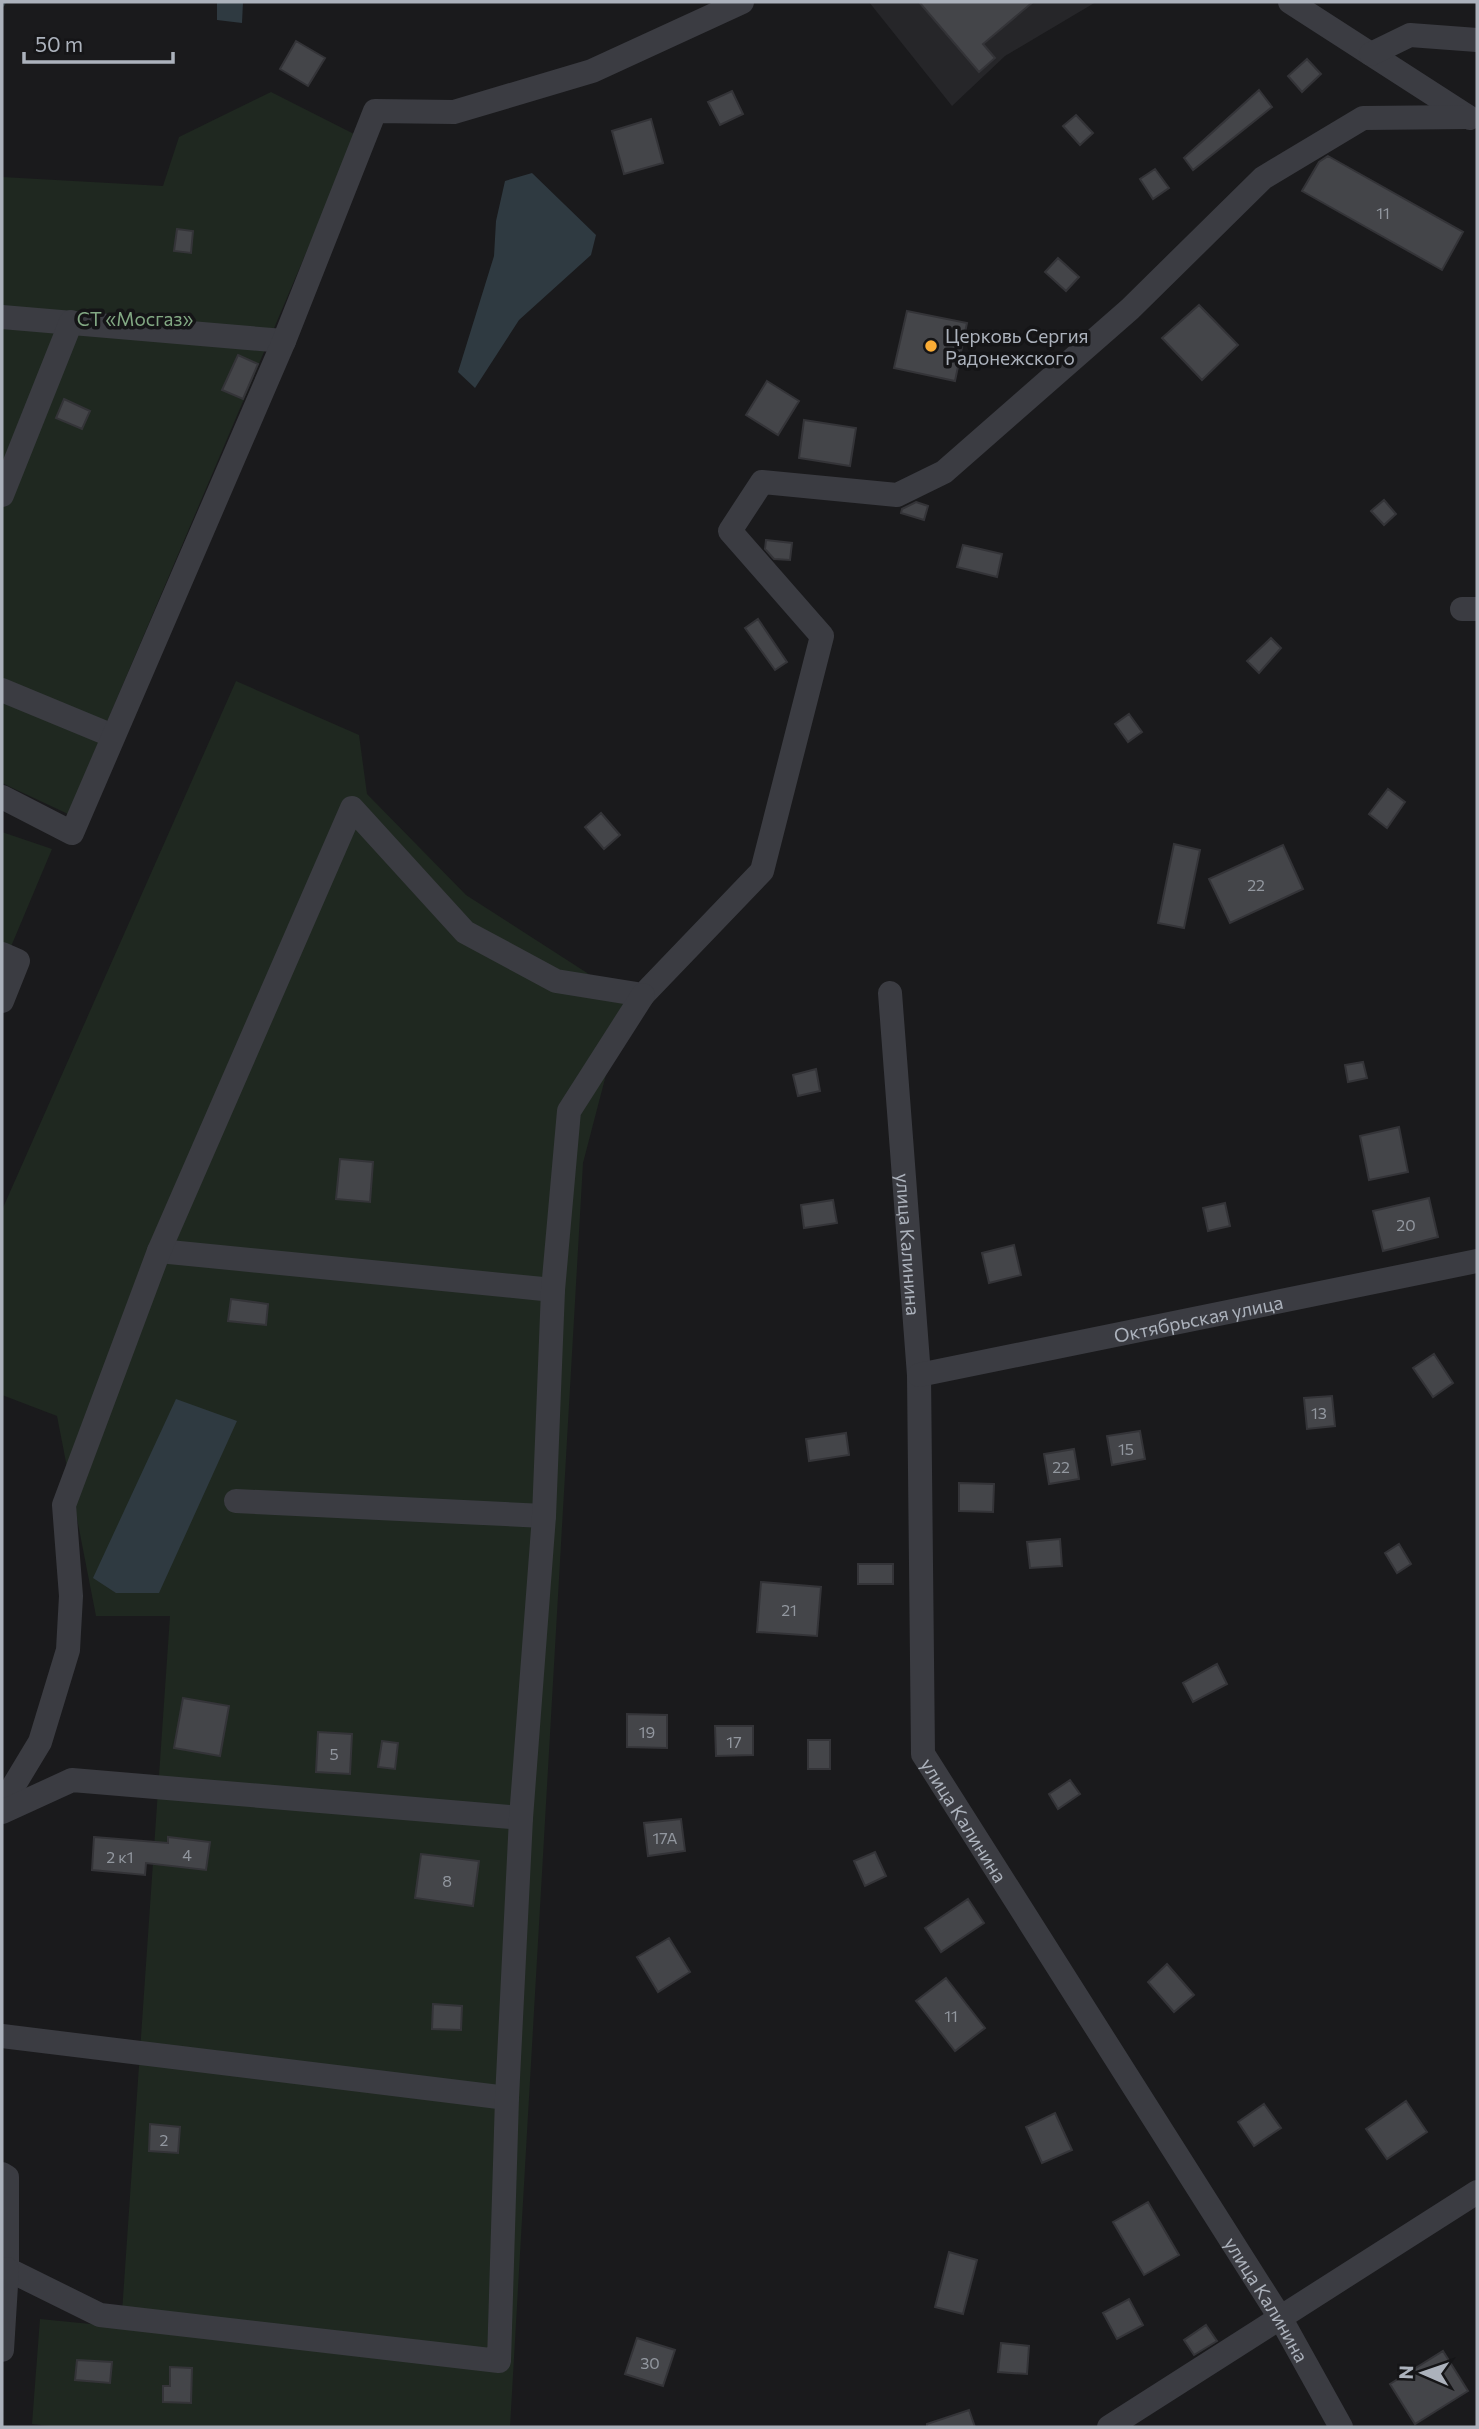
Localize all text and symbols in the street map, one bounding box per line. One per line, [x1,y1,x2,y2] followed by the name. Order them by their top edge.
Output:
[24,21,173,65] scale bar
[35,31,83,56] text: 50 m
[1376,203,1390,222] house number: 11
[77,307,194,330] park label: СТ «Мосгаз»
[945,324,1089,369] place label: Церковь Сергия Радонежского
[923,338,939,354] marker: Церковь Сергия Радонежского
[1247,875,1265,894] house number: 22
[892,1172,926,1316] street label: улица Калинина
[1396,1215,1416,1234] house number: 20
[1112,1289,1285,1346] street label: Октябрьская улица
[1311,1403,1327,1422] house number: 13
[1118,1439,1134,1458] house number: 15
[1052,1457,1070,1476] house number: 22
[781,1600,797,1619] house number: 21
[639,1722,655,1741] house number: 19
[726,1732,742,1751] house number: 17
[329,1744,339,1763] house number: 5
[917,1753,1013,1886] street label: улица Калинина
[653,1828,677,1847] house number: 17А
[182,1845,192,1864] house number: 4
[106,1847,134,1866] house number: 2 к1
[442,1871,452,1890] house number: 8
[944,2006,958,2025] house number: 11
[160,2130,169,2149] house number: 2
[1220,2232,1314,2366] street label: улица Калинина
[1388,2338,1458,2408] north arrow
[640,2353,660,2372] house number: 30
[1394,2365,1417,2380] text: N

